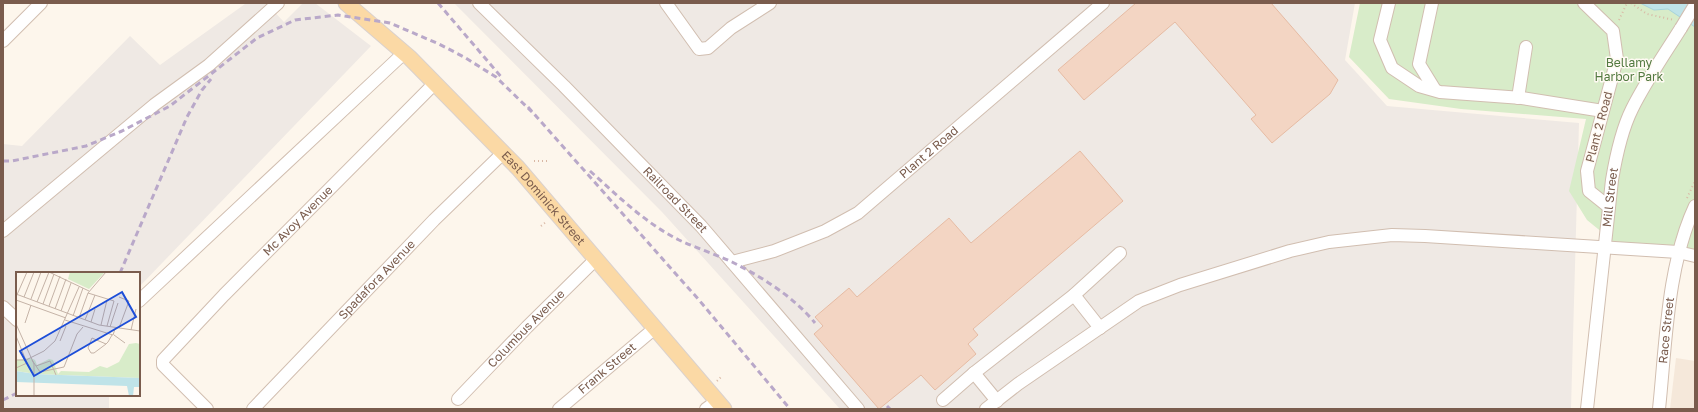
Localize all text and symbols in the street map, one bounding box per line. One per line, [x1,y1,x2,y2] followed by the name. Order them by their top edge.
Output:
[1595,55,1664,84] park label: Bellamy Harbor Park
[1582,90,1615,164] street label: Plant 2 Road
[896,123,961,181] street label: Plant 2 Road
[499,148,589,248] street label: East Dominick Street
[640,163,711,236] street label: Railroad Street
[1599,166,1621,228] street label: Mill Street
[259,182,336,259] street label: Mc Avoy Avenue
[335,237,418,322] street label: Spadafora Avenue
[16,272,140,396] inset map
[484,286,568,370] street label: Columbus Avenue
[1655,296,1677,364] street label: Race Street
[575,339,639,397] street label: Frank Street

